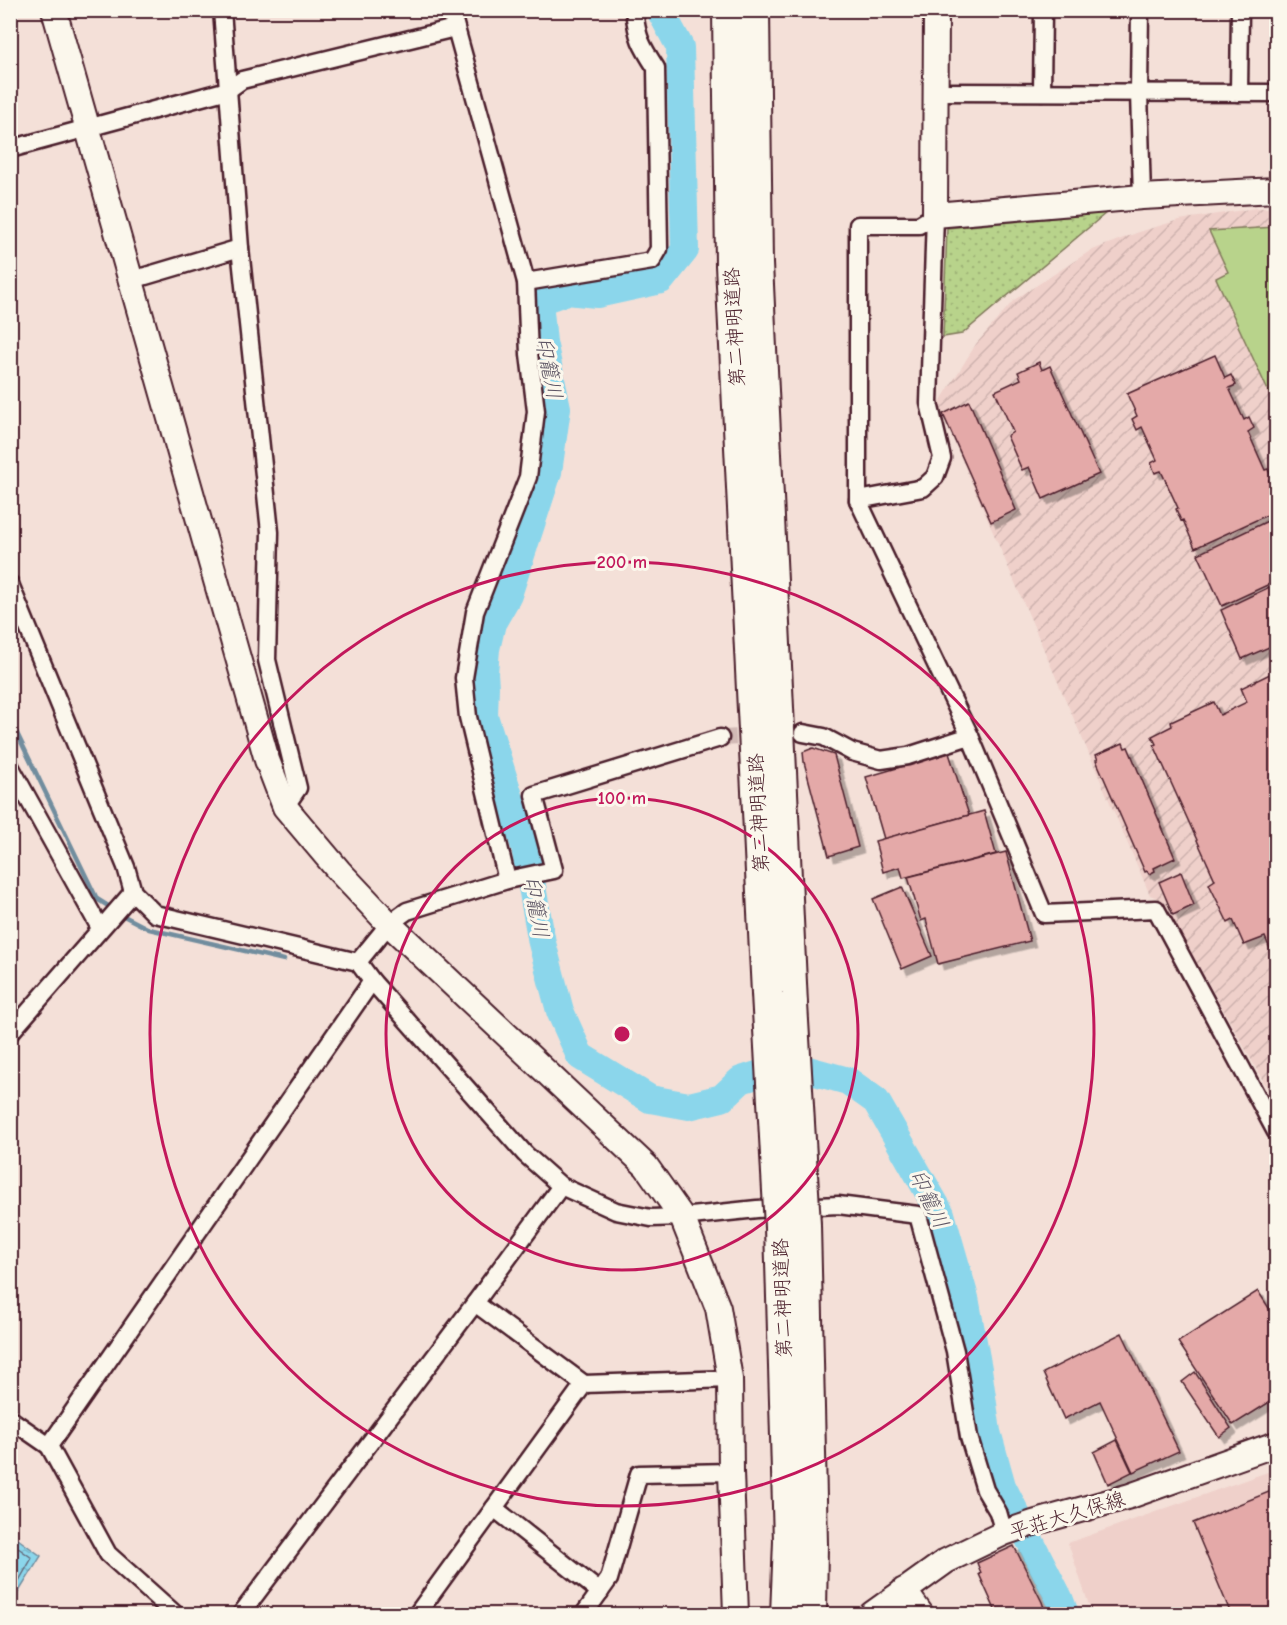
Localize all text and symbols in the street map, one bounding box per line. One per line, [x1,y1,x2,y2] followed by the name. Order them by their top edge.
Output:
[720,266,749,387] street label: 第二神明道路
[531,335,567,401] water label: 印籠川
[597,552,647,573] text: 200 m
[744,752,773,873] street label: 第二神明道路
[598,788,646,809] text: 100 m
[519,874,553,940] water label: 印籠川
[612,1024,632,1044] centre of rings
[904,1165,954,1233] water label: 印籠川
[769,1238,796,1358] street label: 第二神明道路
[1006,1487,1128,1544] street label: 平荘大久保線

